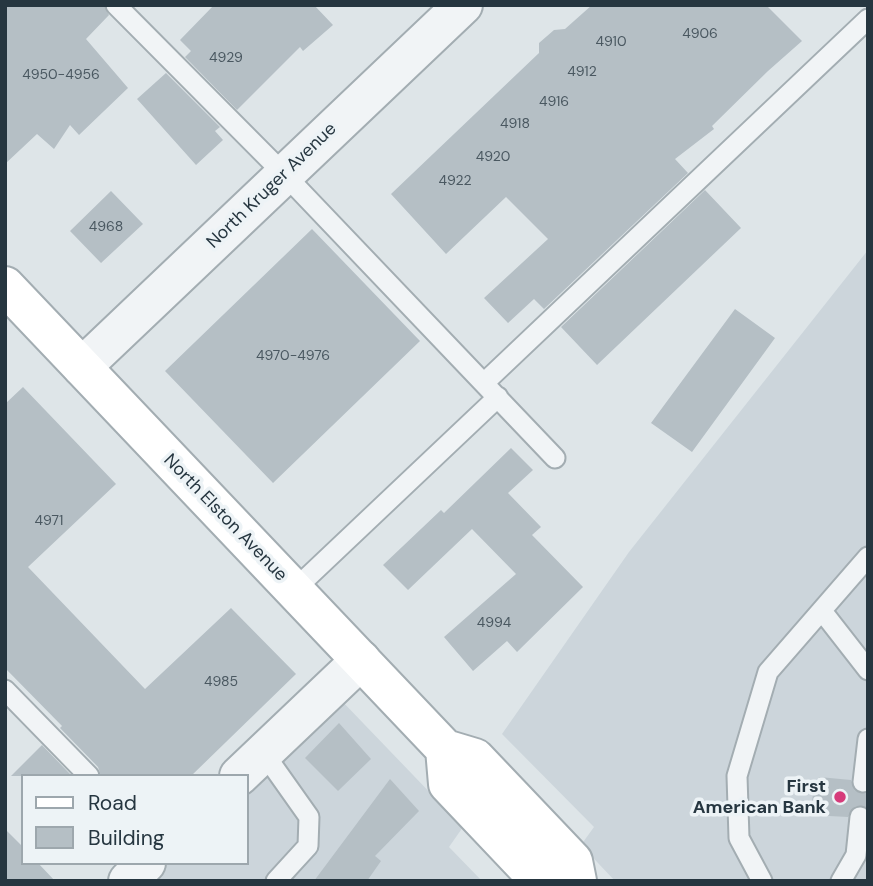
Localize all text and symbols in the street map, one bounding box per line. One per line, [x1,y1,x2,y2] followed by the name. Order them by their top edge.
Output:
[682,26,718,42] house number: 4906
[596,34,626,50] house number: 4910
[209,50,243,66] house number: 4929
[567,64,597,80] house number: 4912
[22,67,100,83] house number: 4950-4956
[539,94,569,110] house number: 4916
[500,116,530,132] house number: 4918
[203,119,341,253] street label: North Kruger Avenue
[476,149,510,165] house number: 4920
[438,173,472,189] house number: 4922
[89,219,123,235] house number: 4968
[256,348,330,364] house number: 4970-4976
[159,450,291,586] street label: North Elston Avenue
[35,513,63,529] house number: 4971
[477,615,511,631] house number: 4994
[204,674,238,690] house number: 4985
[21,774,248,865] legend
[693,776,826,818] place label: First American Bank
[88,789,137,817] text: Road
[832,789,848,805] marker: First American Bank
[88,824,164,852] text: Building

